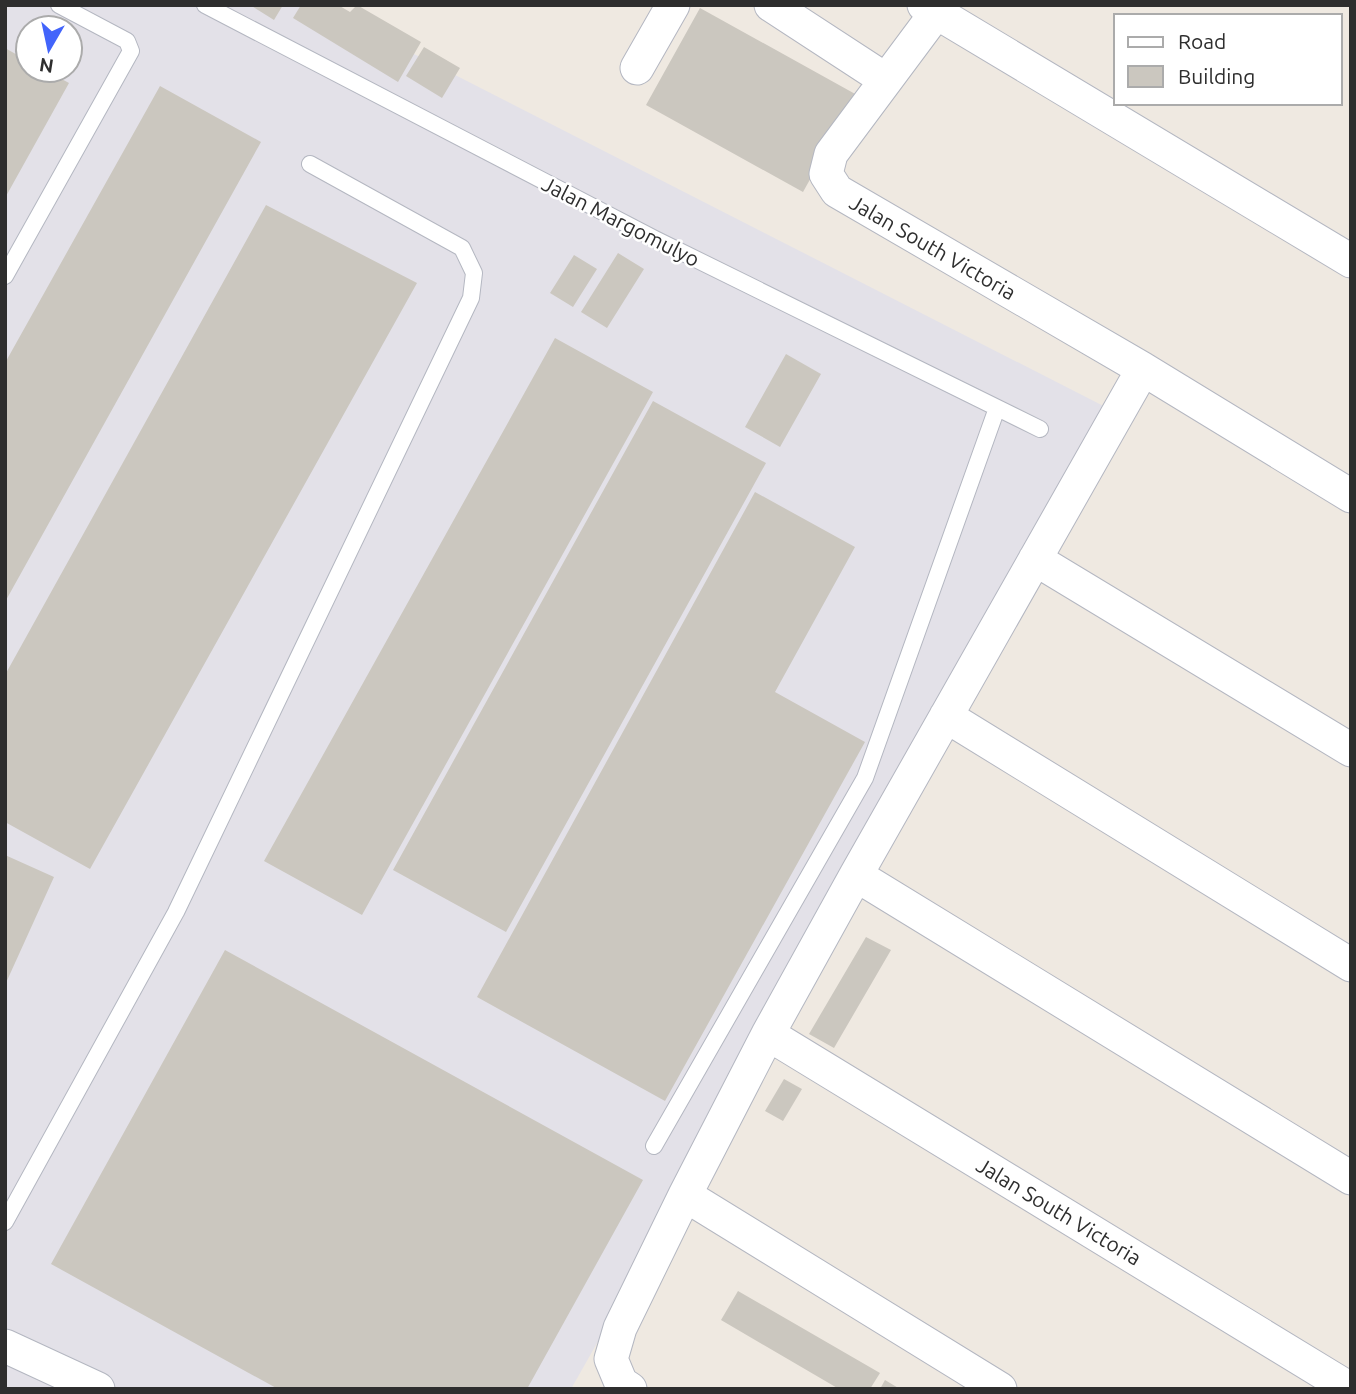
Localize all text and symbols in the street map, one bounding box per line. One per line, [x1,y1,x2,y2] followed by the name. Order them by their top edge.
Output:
[14,14,84,84] north arrow
[1114,14,1342,105] legend
[1178,29,1226,53] text: Road
[38,54,55,78] text: N
[1178,64,1255,88] text: Building
[538,171,704,271] street label: Jalan Margomulyo
[846,190,1020,304] street label: Jalan South Victoria
[972,1152,1146,1270] street label: Jalan South Victoria

